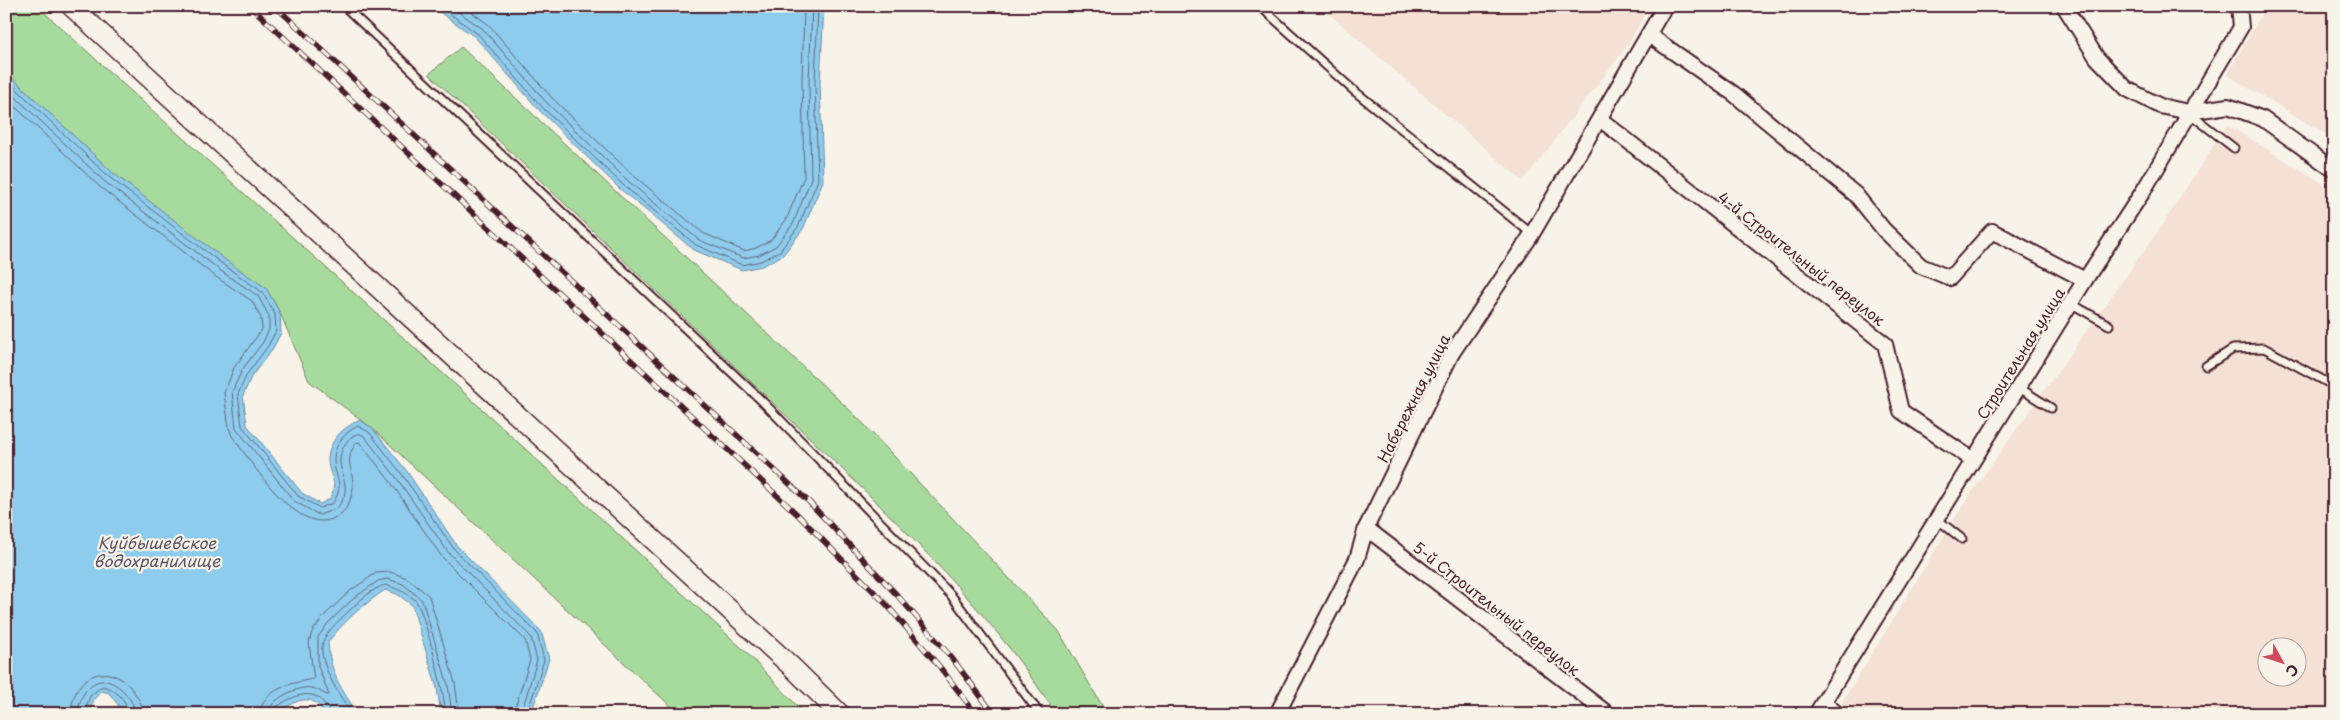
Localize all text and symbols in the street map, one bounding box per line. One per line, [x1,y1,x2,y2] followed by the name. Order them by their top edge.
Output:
[1714,185,1891,331] street label: 4-й Строительный переулок
[1970,282,2070,423] street label: Строительная улица
[1371,329,1456,466] street label: Набережная улица
[94,530,221,572] water label: Куйбышевское водохранилище
[1409,535,1585,681] street label: 5-й Строительный переулок
[2258,638,2308,688] north arrow
[2281,660,2304,681] text: С

